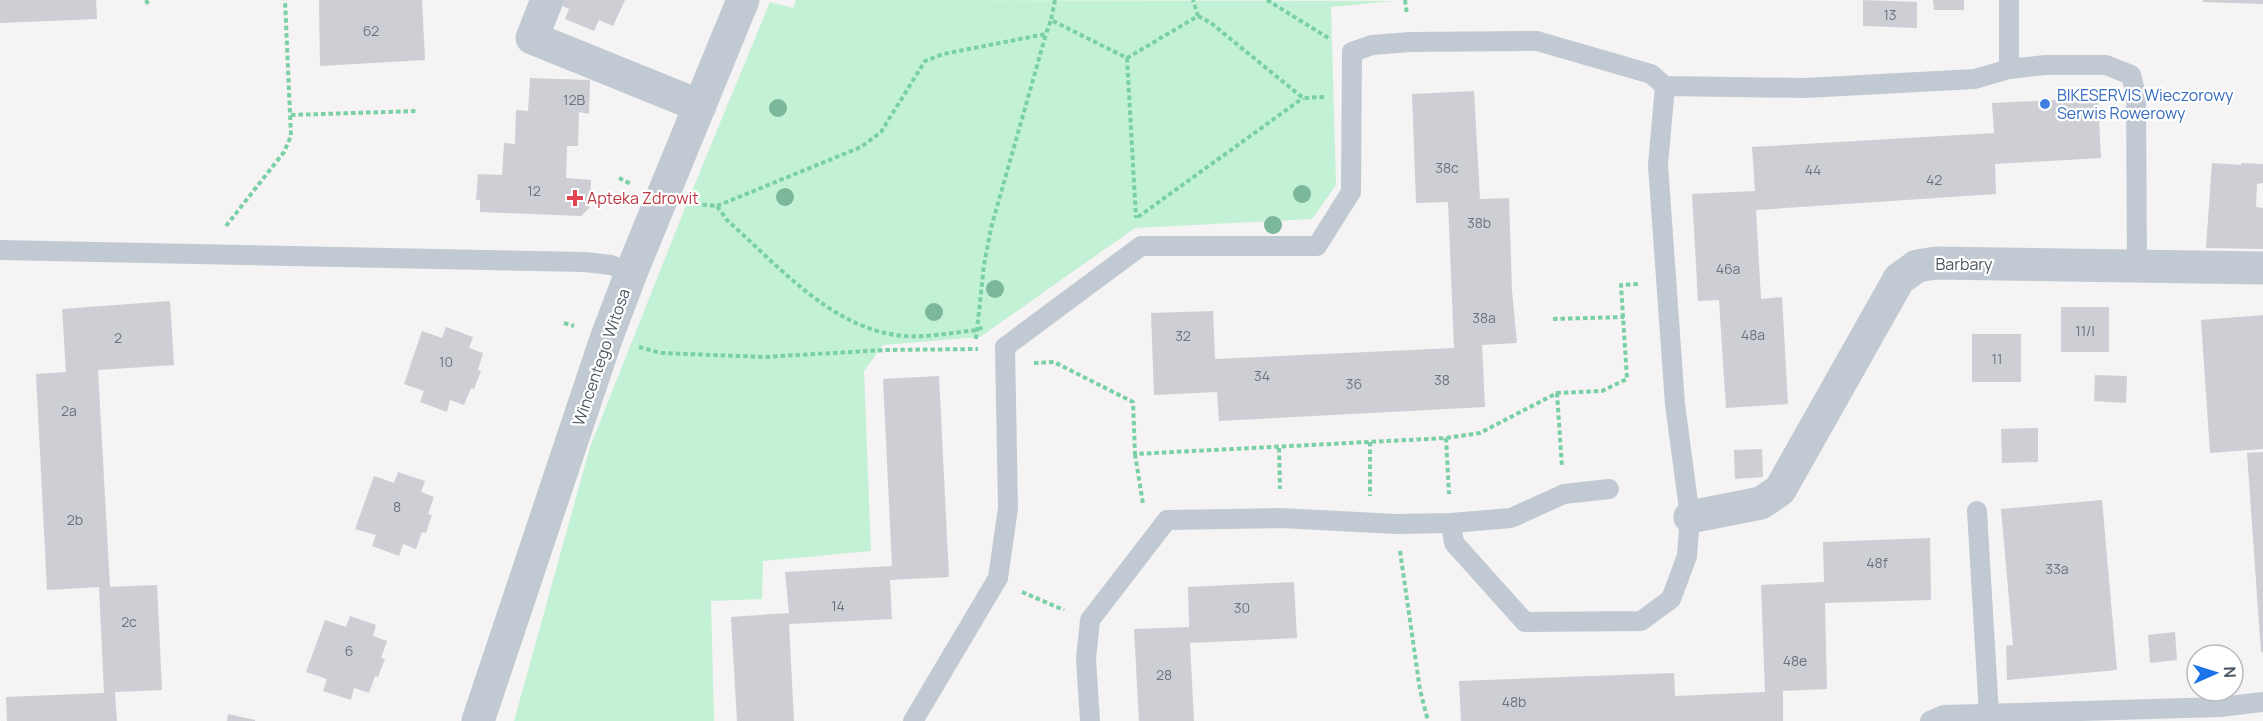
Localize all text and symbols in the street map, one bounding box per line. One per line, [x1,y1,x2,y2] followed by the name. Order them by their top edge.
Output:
[1883,5,1897,24] house number: 13
[363,21,379,40] house number: 62
[2057,84,2234,124] place label: BIKESERVIS Wieczorowy Serwis Rowerowy
[563,90,585,109] house number: 12B
[2038,97,2052,111] marker: BIKESERVIS Wieczorowy Serwis Rowerowy
[1435,158,1459,177] house number: 38c
[1805,160,1821,179] house number: 44
[1926,170,1942,189] house number: 42
[527,181,541,200] house number: 12
[587,187,699,209] place label: Apteka Zdrowit
[568,191,582,205] marker: Apteka Zdrowit
[1467,213,1491,232] house number: 38b
[1936,253,1993,275] street label: Barbary
[1716,259,1740,278] house number: 46a
[567,285,635,429] street label: Wincentego Witosa
[1472,308,1496,327] house number: 38a
[2075,321,2095,340] house number: 11/I
[1741,325,1765,344] house number: 48a
[1175,326,1191,345] house number: 32
[114,328,122,347] house number: 2
[1992,349,2002,368] house number: 11
[439,352,453,371] house number: 10
[1254,366,1270,385] house number: 34
[1434,370,1450,389] house number: 38
[1346,374,1362,393] house number: 36
[61,401,77,420] house number: 2a
[393,497,401,516] house number: 8
[67,510,83,529] house number: 2b
[1866,553,1888,572] house number: 48f
[2045,559,2069,578] house number: 33a
[831,596,845,615] house number: 14
[1234,598,1250,617] house number: 30
[121,612,137,631] house number: 2c
[345,641,353,660] house number: 6
[2185,643,2245,703] north arrow
[1783,651,1807,670] house number: 48e
[1156,665,1172,684] house number: 28
[2219,666,2241,679] text: N
[1502,692,1526,711] house number: 48b

